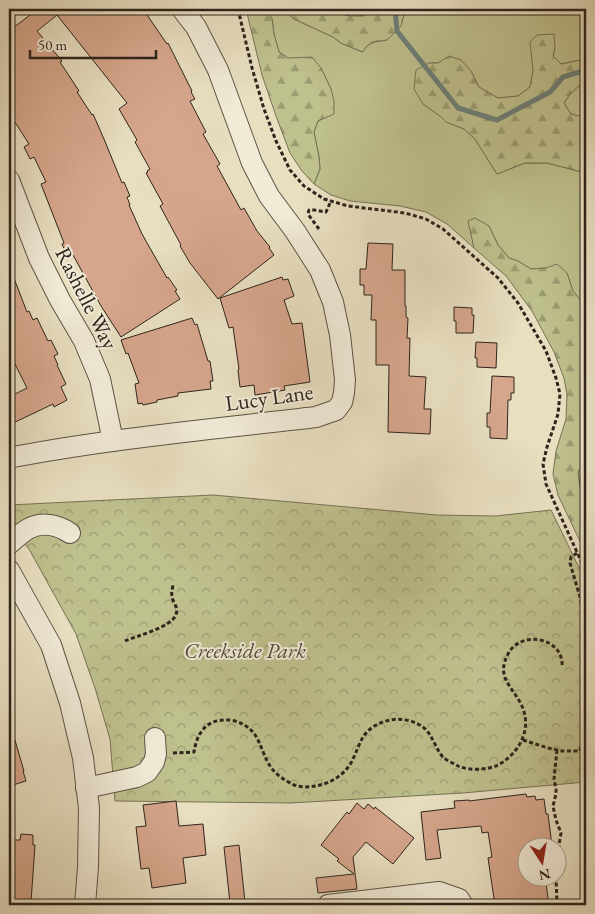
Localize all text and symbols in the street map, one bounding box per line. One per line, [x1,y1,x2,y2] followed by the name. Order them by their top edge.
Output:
[30,28,156,60] scale bar
[38,35,67,54] text: 50 m
[48,242,125,355] street label: Rashelle Way
[223,377,315,418] street label: Lucy Lane
[184,636,306,665] park label: Creekside Park
[518,836,568,886] north arrow
[537,865,552,885] text: N

